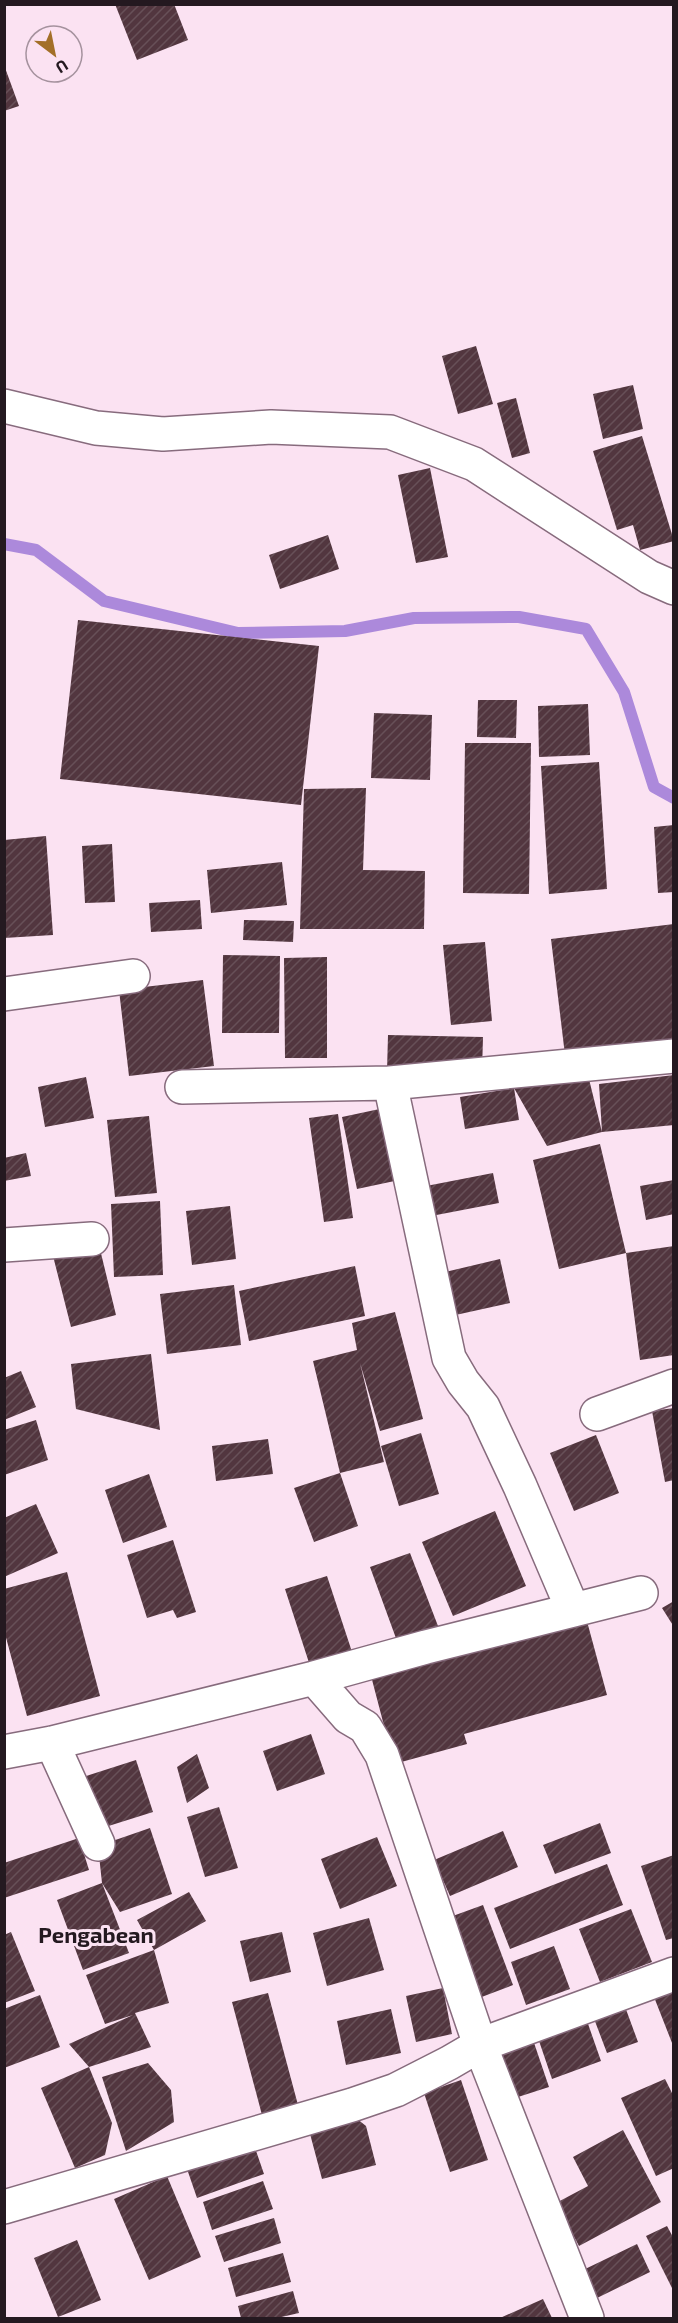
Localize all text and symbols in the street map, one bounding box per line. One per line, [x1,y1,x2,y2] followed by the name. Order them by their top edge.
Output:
[24,24,84,84] north arrow
[53,56,72,78] text: U
[38,1921,154,1947] district label: Pengabean

